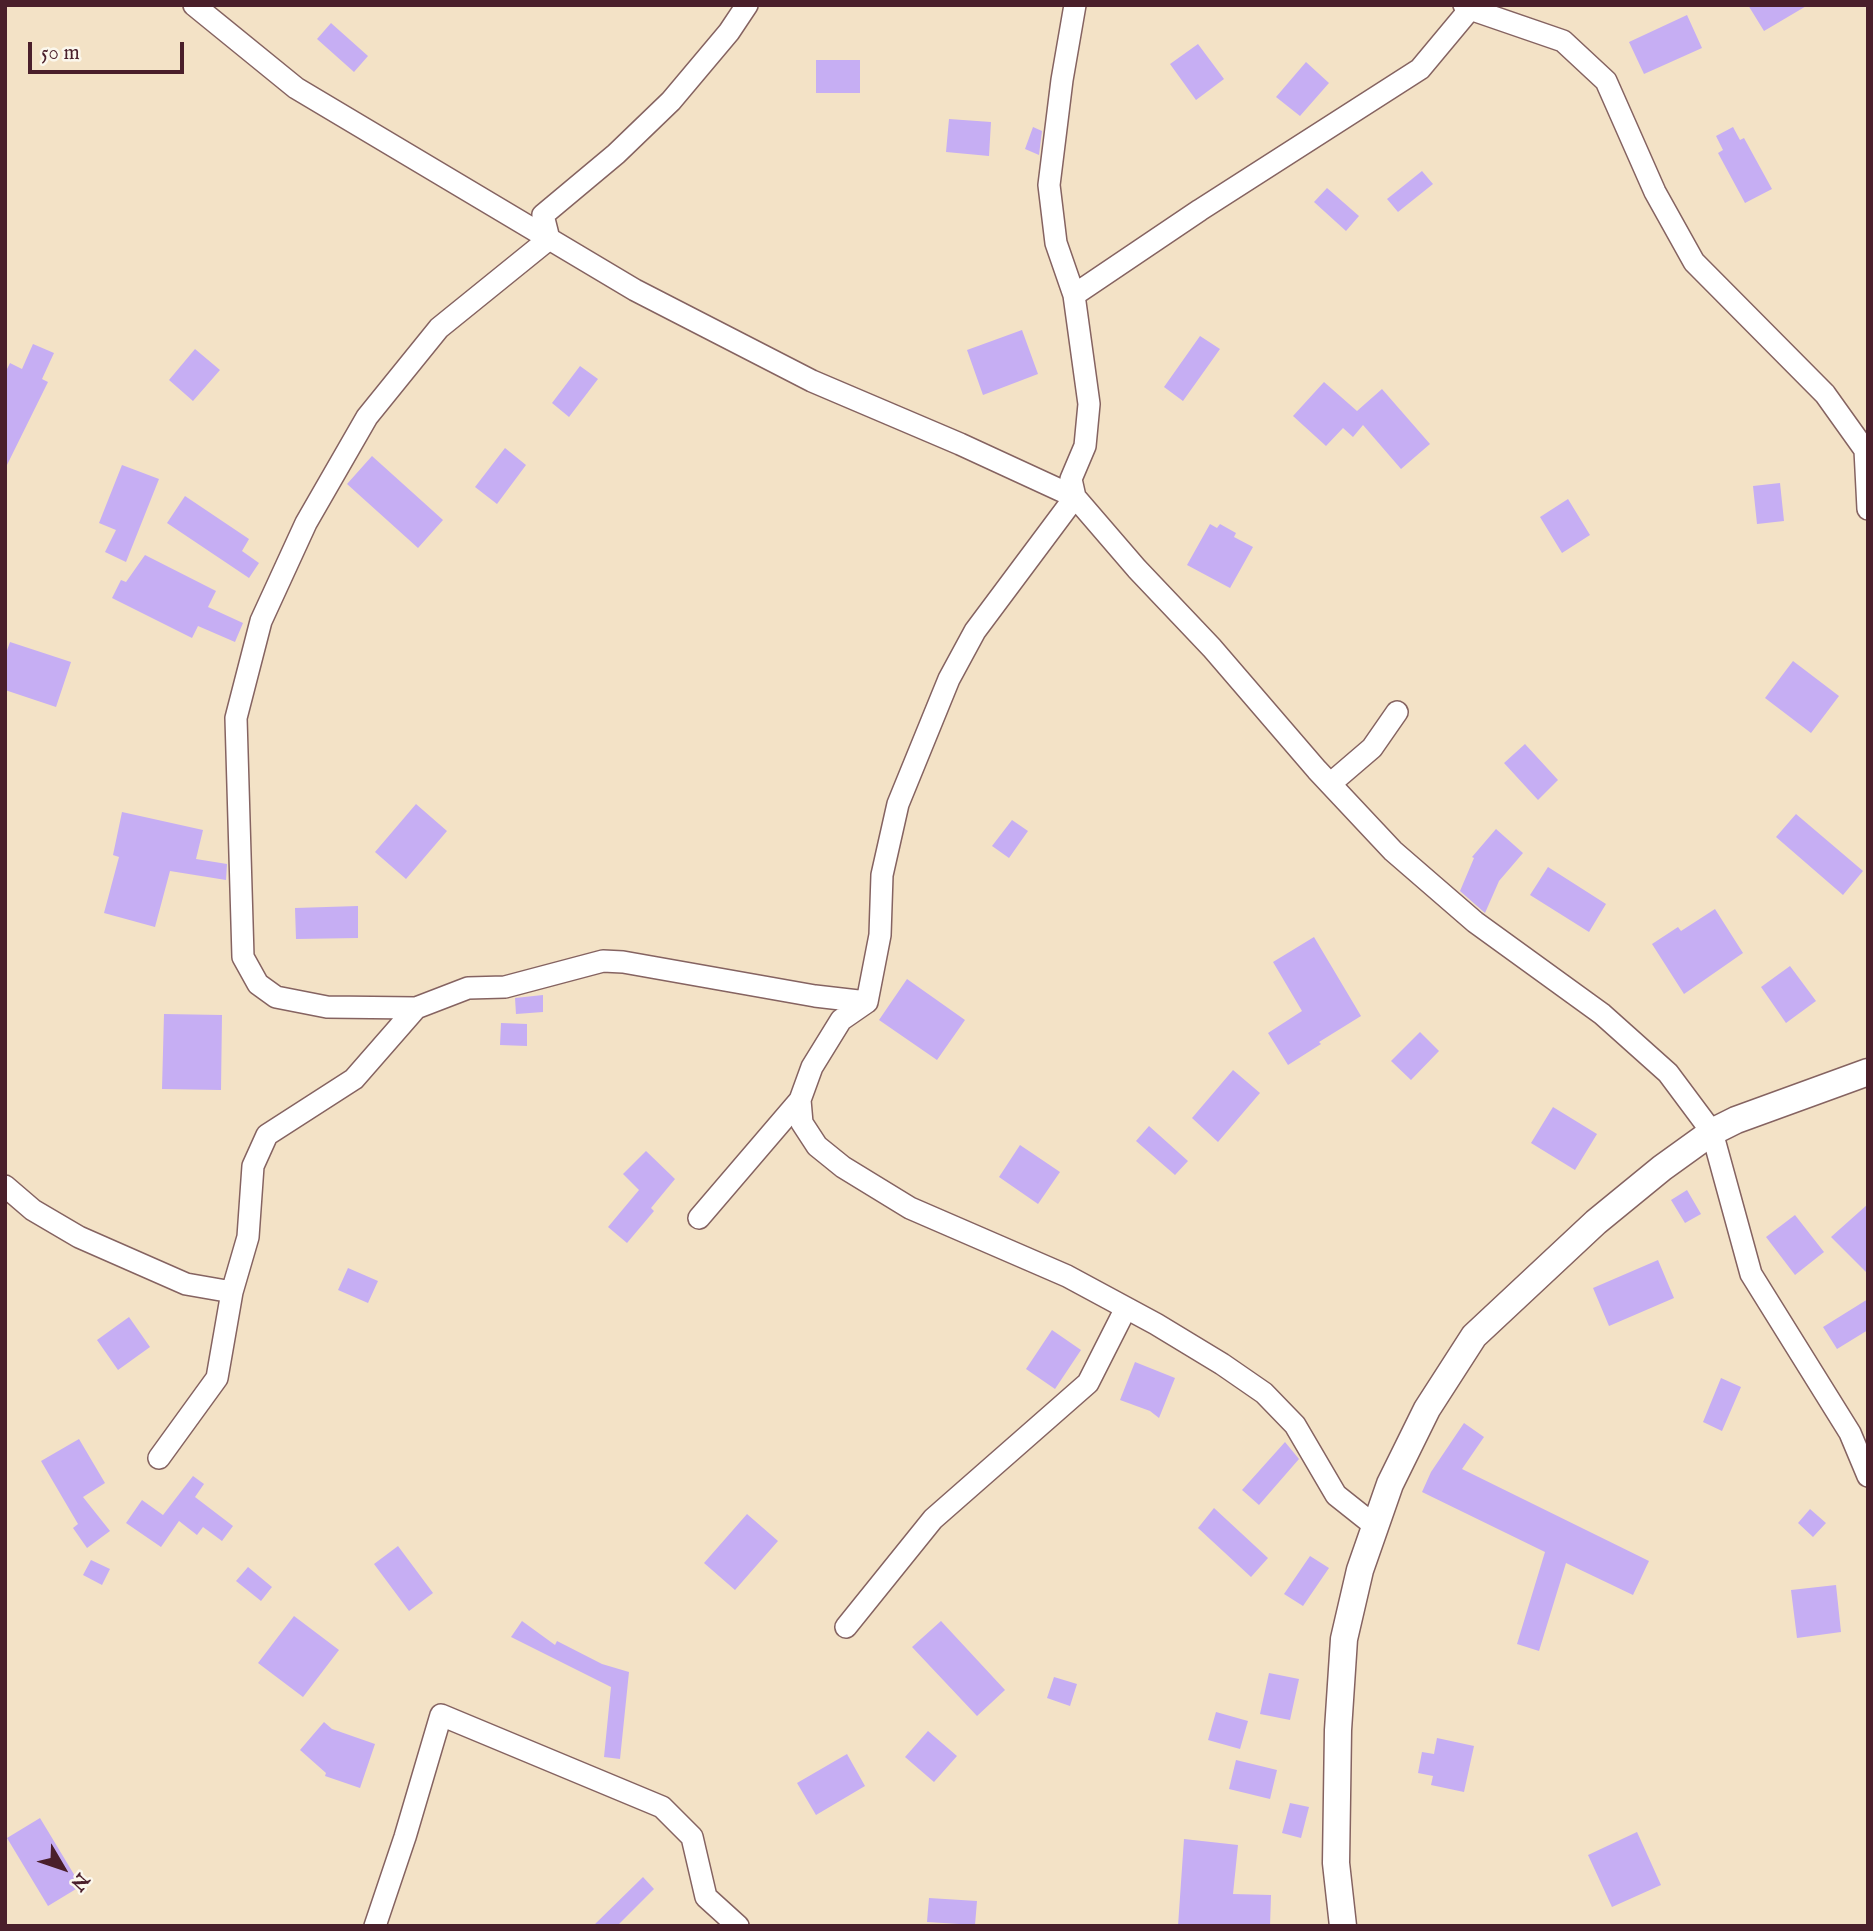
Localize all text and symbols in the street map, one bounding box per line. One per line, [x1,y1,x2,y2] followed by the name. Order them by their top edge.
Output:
[32,28,187,72] scale bar
[41,40,80,67] text: 50 m
[28,1833,98,1903] north arrow
[65,1867,94,1895] text: N

